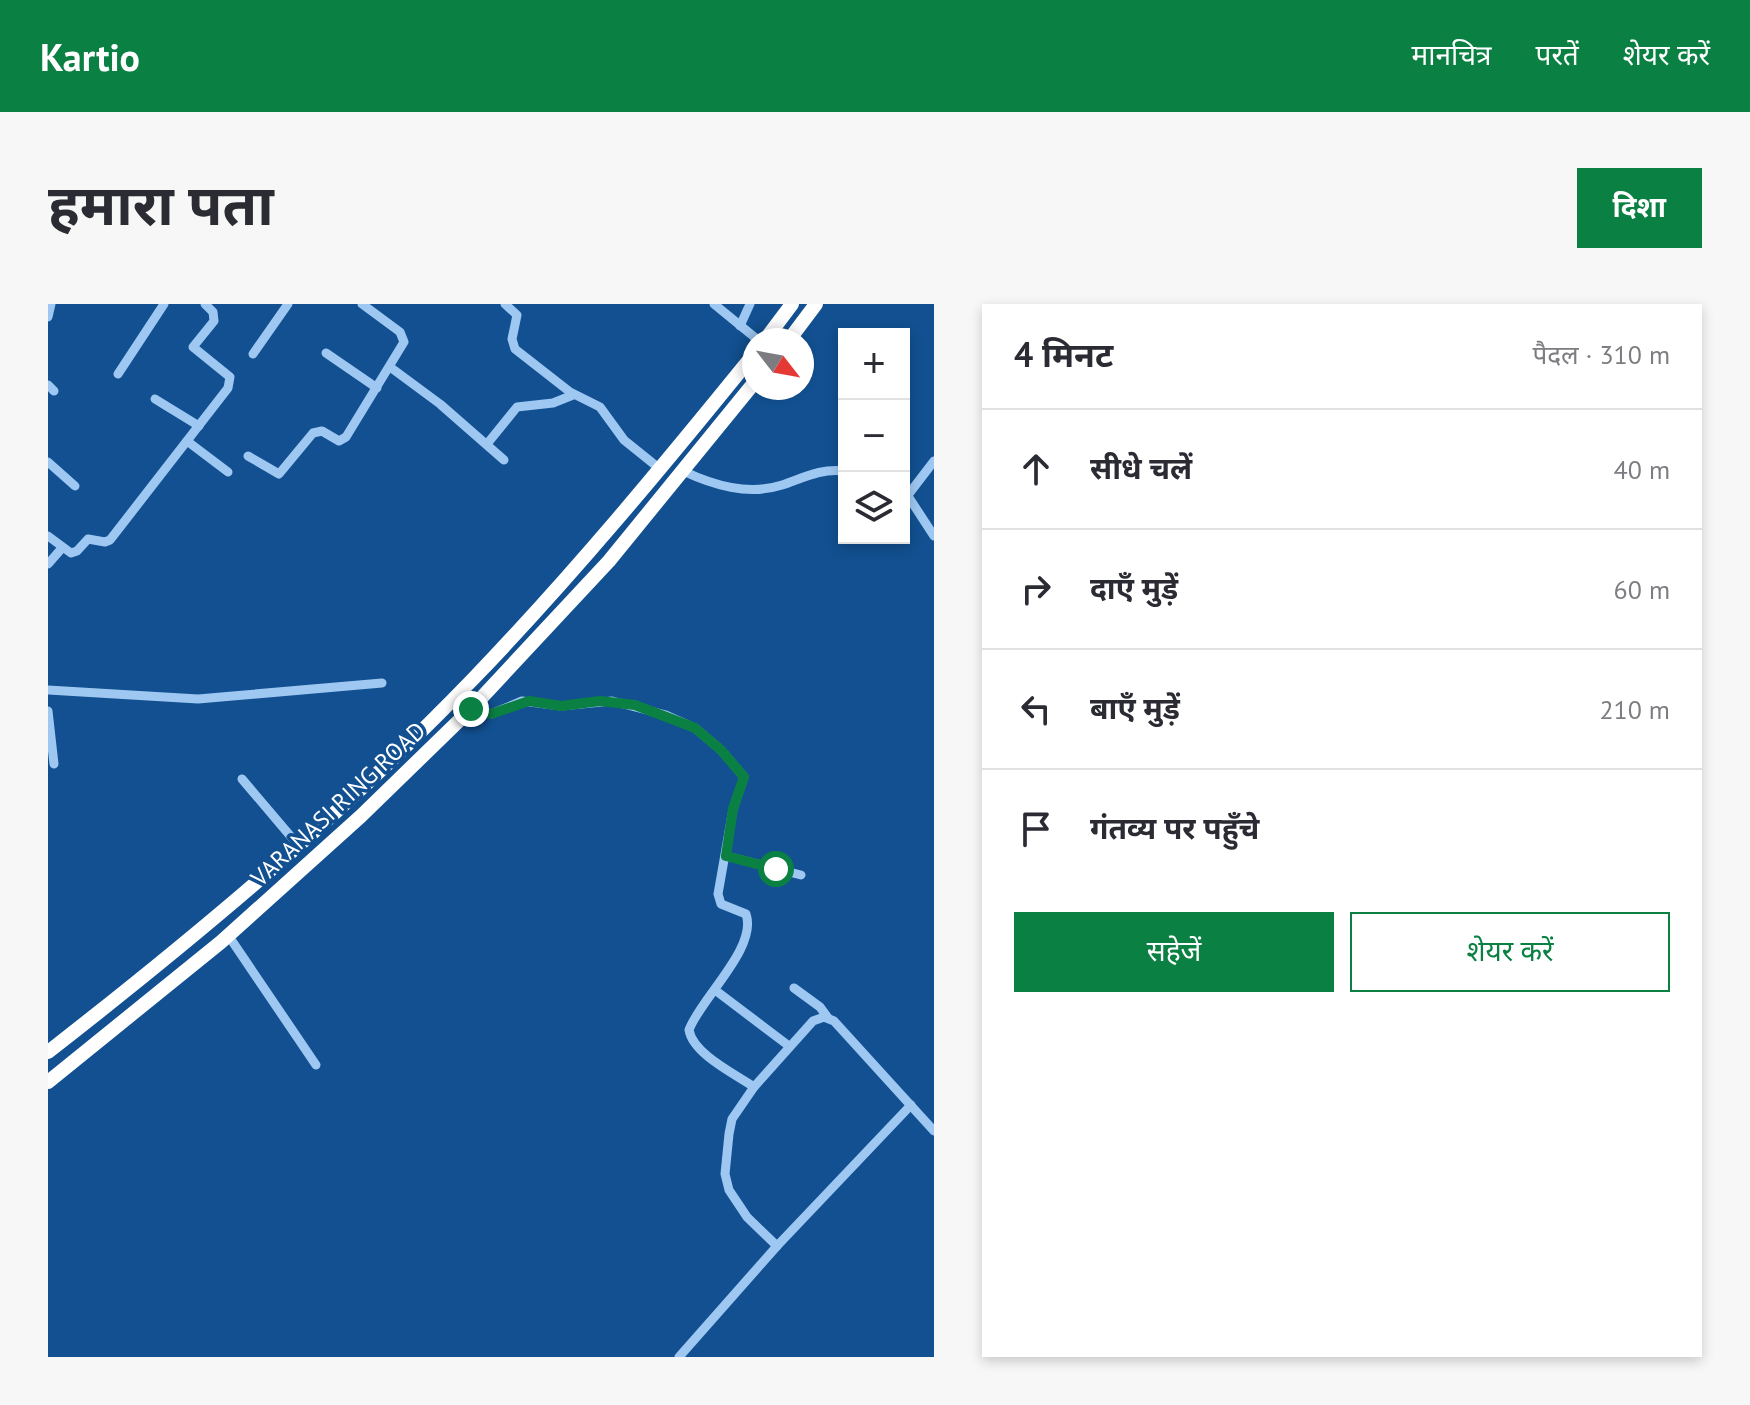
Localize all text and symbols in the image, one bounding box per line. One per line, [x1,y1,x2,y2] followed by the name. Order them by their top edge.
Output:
[40,32,140,81] text: Kartio
[1411,36,1492,73] text: मानचित्र
[1536,36,1579,73] text: परतें
[1623,36,1710,73] text: शेयर करें
[48,168,274,240] text: हमारा पता
[1577,168,1702,248] button: दिशा
[742,328,814,400] north arrow
[838,328,910,544] map controls
[838,328,910,400] button: +
[1014,332,1113,376] text: 4 मिनट
[1532,338,1670,371] text: पैदल · 310 m
[838,400,910,472] button: −
[1014,447,1058,491] icon: ahead
[1090,448,1192,487] text: सीधे चलें
[1614,453,1670,486] text: 40 m
[838,472,910,544] button: layers
[1014,567,1058,611] icon: right
[1090,568,1178,607] text: दाएँ मुड़ें
[1614,573,1670,606] text: 60 m
[1014,687,1058,731] icon: left
[1090,688,1180,727] text: बाएँ मुड़ें
[453,691,489,727] route end
[1599,693,1670,726] text: 210 m
[243,715,432,894] street label: VARANASI RING ROAD
[1014,807,1058,851] icon: arrive
[1090,808,1259,847] text: गंतव्य पर पहुँचे
[758,851,794,887] route start
[1014,912,1334,992] button: सहेजें
[1350,912,1670,992] button: शेयर करें

